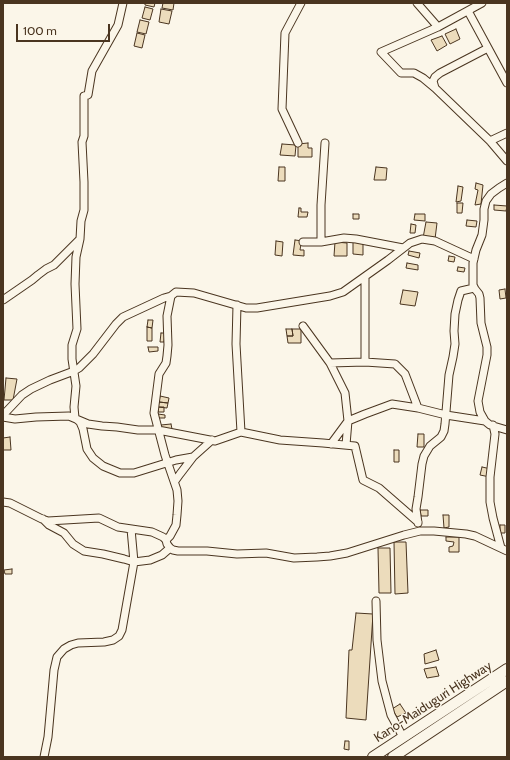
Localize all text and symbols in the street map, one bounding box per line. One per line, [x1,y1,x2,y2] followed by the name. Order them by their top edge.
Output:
[18,16,112,42] scale bar
[23,23,57,38] text: 100 m
[371,658,495,746] street label: Kano-Maiduguri Highway

